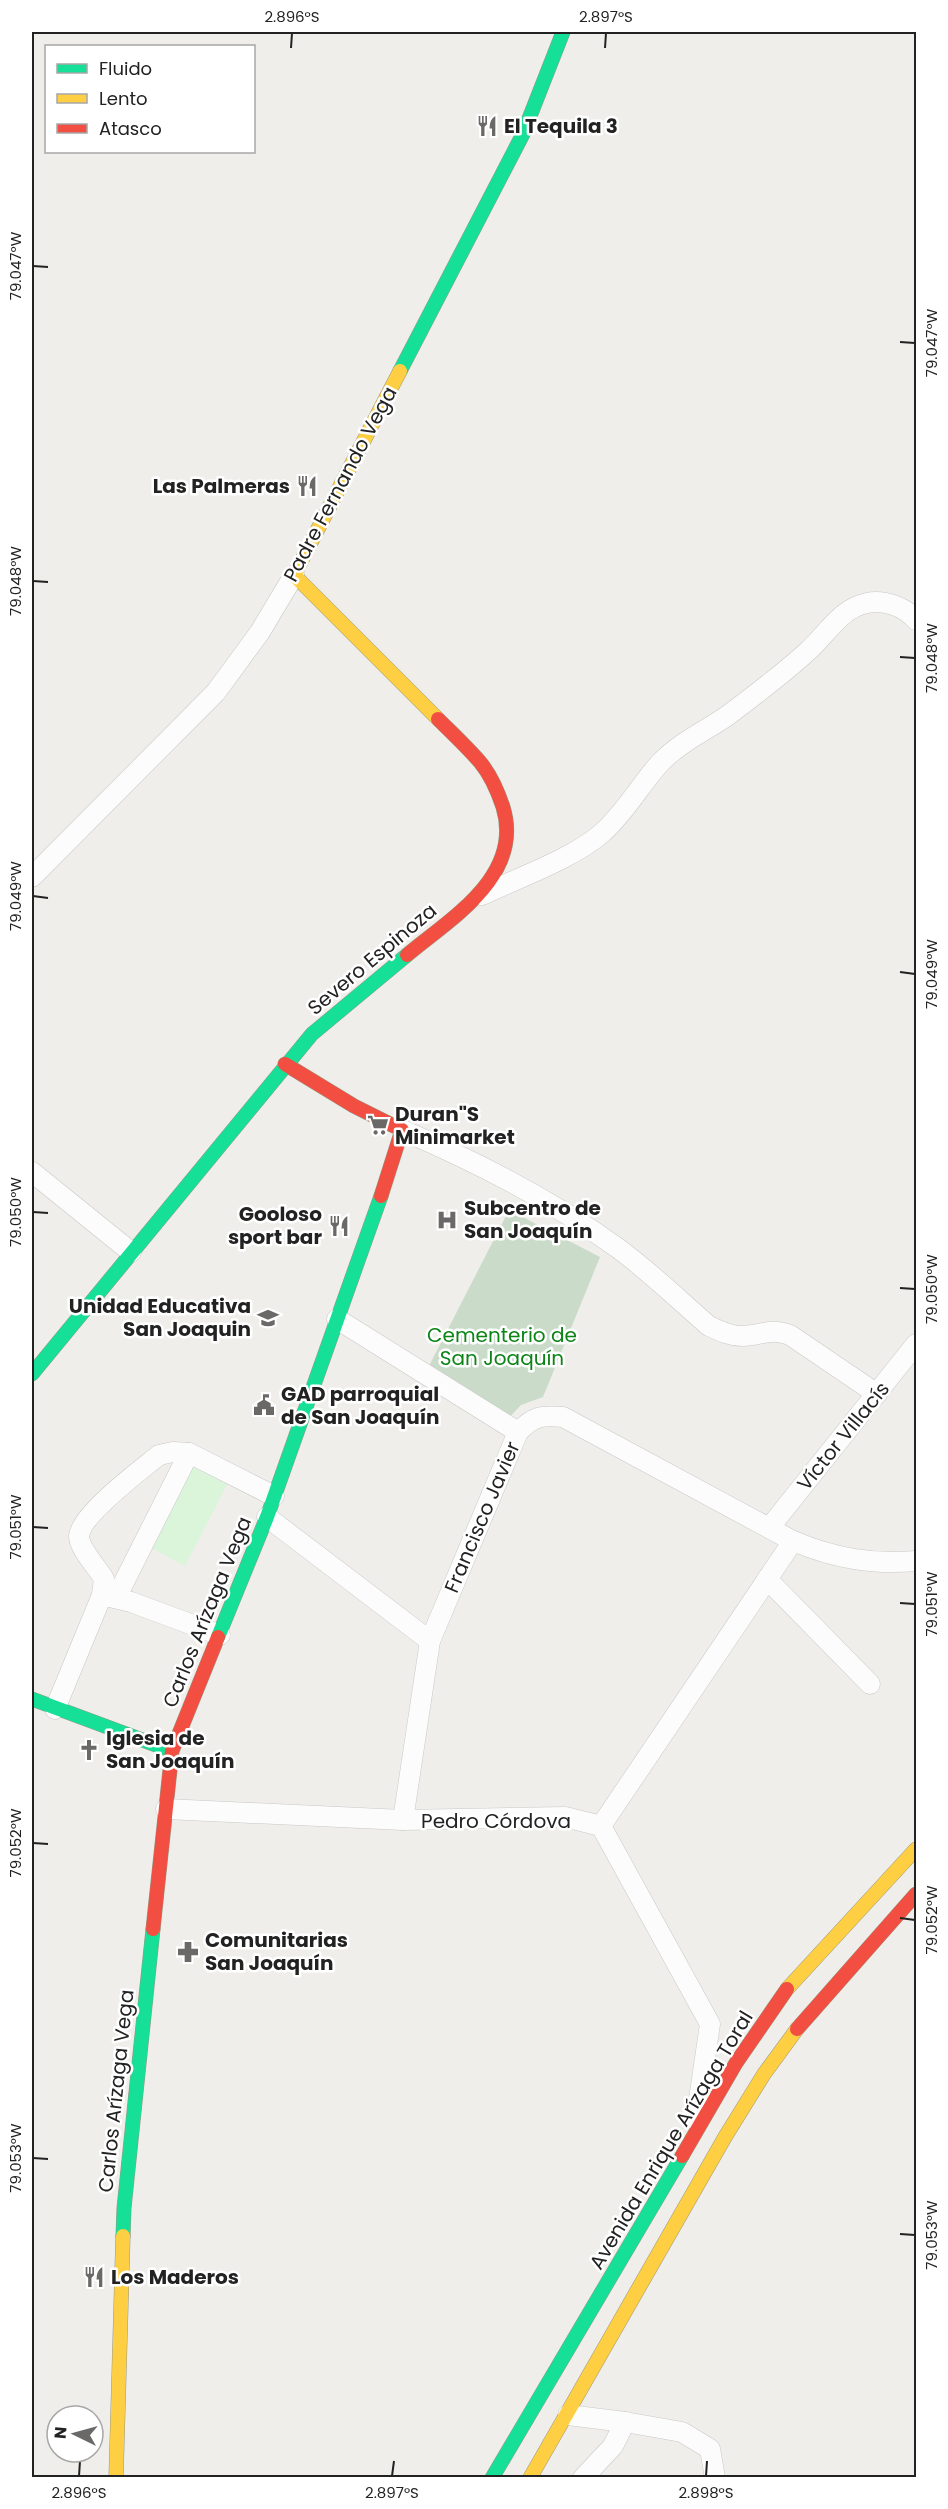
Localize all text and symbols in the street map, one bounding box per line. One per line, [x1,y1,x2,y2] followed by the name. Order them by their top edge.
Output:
[264,6,320,27] text: 2.896°S
[579,6,633,27] text: 2.897°S
[45,45,255,153] legend
[99,56,152,81] text: Fluido
[99,86,148,111] text: Lento
[504,112,618,140] place label: El Tequila 3
[475,114,499,138] restaurant icon: El Tequila 3
[99,116,162,141] text: Atasco
[5,231,26,300] text: 79.047°W
[921,308,942,377] text: 79.047°W
[277,381,403,587] street label: Padre Fernando Vega
[153,472,290,500] place label: Las Palmeras
[295,474,319,498] restaurant icon: Las Palmeras
[5,546,26,616] text: 79.048°W
[921,623,942,693] text: 79.048°W
[5,861,26,931] text: 79.049°W
[301,897,443,1021] street label: Severo Espinoza
[921,939,942,1009] text: 79.049°W
[395,1100,515,1151] place label: Duran"S Minimarket
[366,1113,390,1137] supermarket icon: Duran"S Minimarket
[5,1177,26,1247] text: 79.050°W
[464,1194,601,1245] place label: Subcentro de San Joaquín
[228,1200,322,1251] place label: Gooloso sport bar
[435,1208,459,1232] hospital icon: Subcentro de San Joaquín
[327,1214,351,1238] restaurant icon: Gooloso sport bar
[921,1254,942,1324] text: 79.050°W
[69,1292,251,1343] place label: Unidad Educativa San Joaquin
[256,1306,280,1330] school or university icon: Unidad Educativa San Joaquin
[427,1321,577,1372] park label: Cementerio de San Joaquín
[790,1376,896,1496] street label: Víctor Villacís
[281,1380,440,1431] place label: GAD parroquial de San Joaquín
[252,1393,276,1417] public building icon: GAD parroquial de San Joaquín
[438,1437,526,1597] street label: Francisco Javier
[5,1494,26,1560] text: 79.051°W
[156,1512,258,1712] street label: Carlos Arízaga Vega
[921,1571,942,1637] text: 79.051°W
[106,1724,234,1775] place label: Iglesia de San Joaquín
[77,1738,101,1762] church icon: Iglesia de San Joaquín
[421,1807,571,1835] street label: Pedro Córdova
[5,1808,26,1878] text: 79.052°W
[921,1885,942,1955] text: 79.052°W
[205,1926,348,1977] place label: Comunitarias San Joaquín
[176,1940,200,1964] pharmacy icon: Comunitarias San Joaquín
[91,1988,141,2194] street label: Carlos Arízaga Vega
[582,2005,760,2275] street label: Avenida Enrique Arízaga Toral
[5,2123,26,2193] text: 79.053°W
[921,2200,942,2270] text: 79.053°W
[111,2263,239,2291] place label: Los Maderos
[82,2265,106,2289] restaurant icon: Los Maderos
[45,2404,105,2464] north arrow
[49,2426,73,2440] text: N
[51,2482,107,2503] text: 2.896°S
[365,2482,419,2503] text: 2.897°S
[678,2482,734,2503] text: 2.898°S

